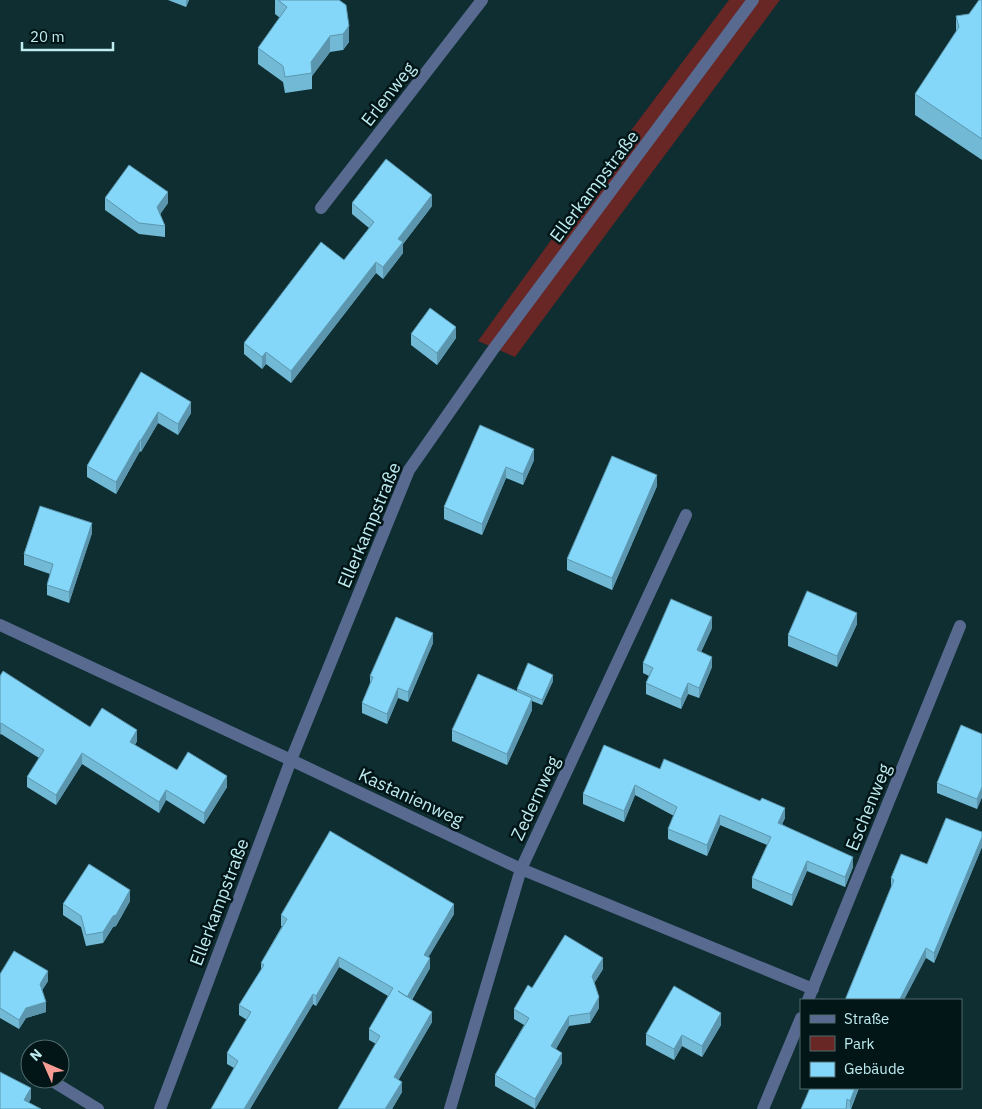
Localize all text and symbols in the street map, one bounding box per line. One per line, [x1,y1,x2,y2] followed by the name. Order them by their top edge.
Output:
[22,20,114,52] scale bar
[30,27,65,46] text: 20 m
[356,57,420,131] street label: Erlenweg
[544,125,644,247] street label: Ellerkampstraße
[332,459,406,591] street label: Ellerkampstraße
[505,752,565,844] street label: Zedernweg
[840,760,896,854] street label: Eschenweg
[355,763,468,832] street label: Kastanienweg
[184,835,254,969] street label: Ellerkampstraße
[800,999,962,1089] legend
[844,1009,889,1028] text: Straße
[844,1034,874,1053] text: Park
[20,1039,70,1089] north arrow
[26,1045,46,1065] text: N
[844,1059,905,1078] text: Gebäude

